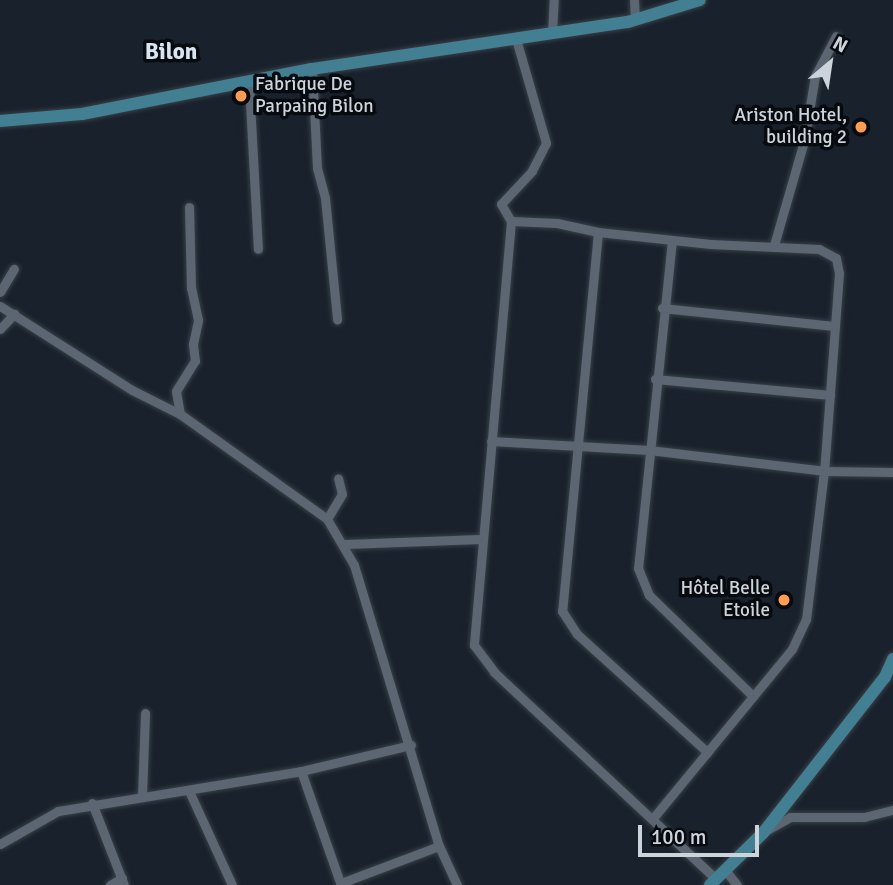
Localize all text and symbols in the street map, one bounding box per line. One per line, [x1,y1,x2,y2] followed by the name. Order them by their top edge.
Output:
[795,28,865,98] north arrow
[829,31,852,58] text: N
[145,38,197,66] district label: Bilon
[255,74,374,118] place label: Fabrique De Parpaing Bilon
[233,88,249,104] marker: Fabrique De Parpaing Bilon
[735,105,847,149] place label: Ariston Hotel, building 2
[853,119,869,135] marker: Ariston Hotel, building 2
[680,578,770,622] place label: Hôtel Belle Etoile
[776,592,792,608] marker: Hôtel Belle Etoile
[641,812,762,856] scale bar
[651,824,706,850] text: 100 m

